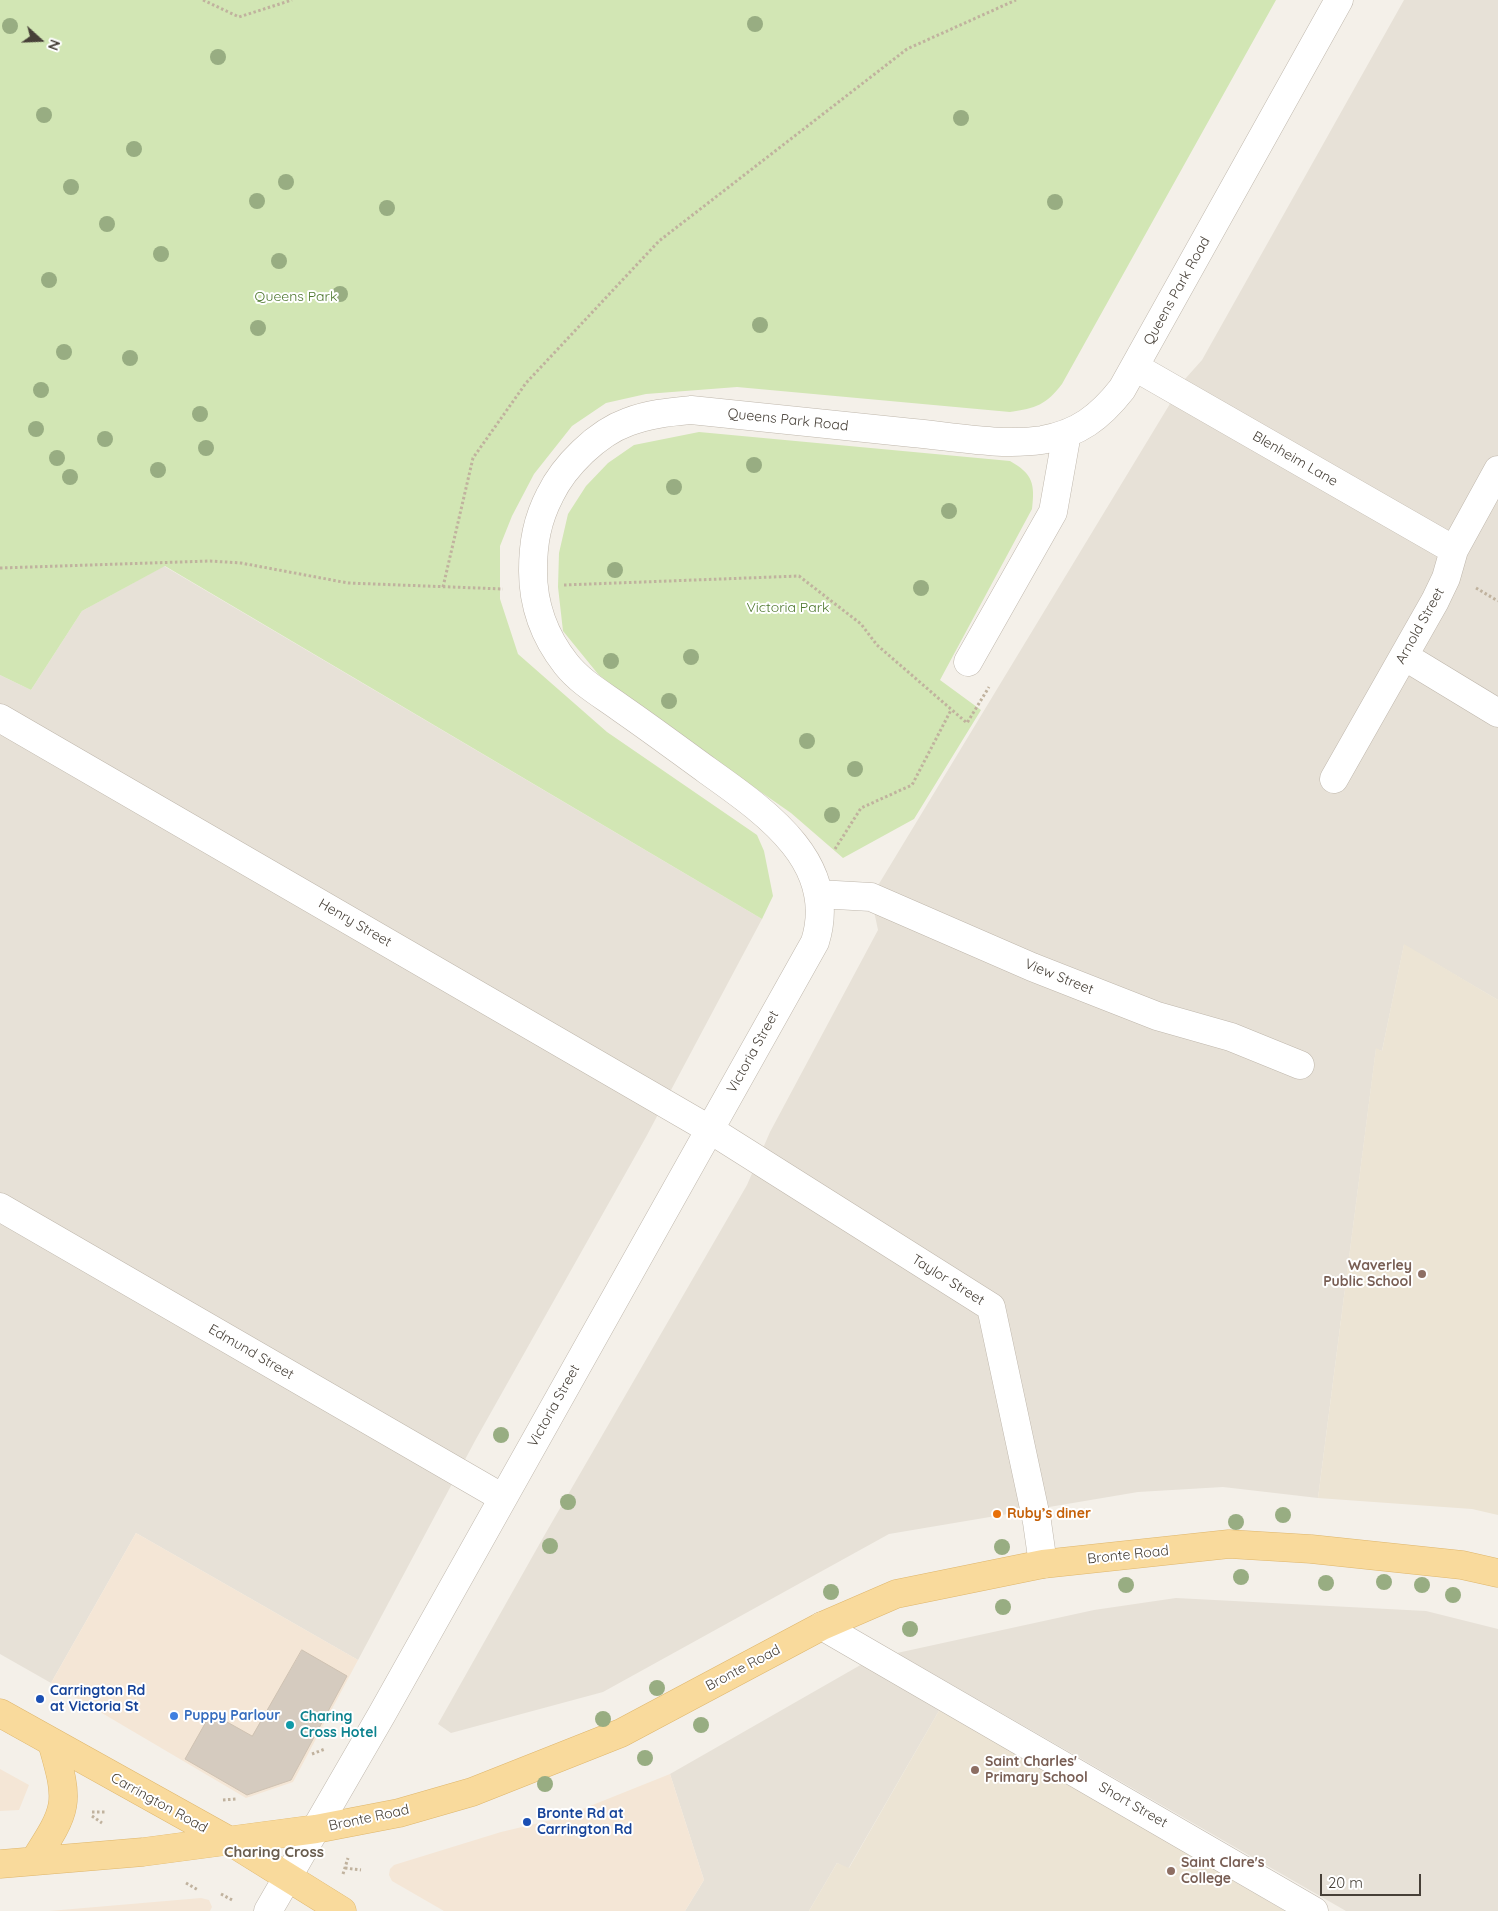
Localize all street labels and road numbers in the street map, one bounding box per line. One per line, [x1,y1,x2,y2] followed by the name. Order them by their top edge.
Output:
[1140,234,1214,348] street label: Queens Park Road
[727,405,849,435] street label: Queens Park Road
[1249,428,1341,490] street label: Blenheim Lane
[1392,585,1448,667] street label: Arnold Street
[316,895,394,951] street label: Henry Street
[1022,956,1096,998] street label: View Street
[723,1008,783,1096] street label: Victoria Street
[909,1251,987,1309] street label: Taylor Street
[205,1321,297,1383] street label: Edmund Street
[524,1362,584,1450] street label: Victoria Street
[1086,1542,1170,1568] street label: Bronte Road
[703,1641,783,1695] street label: Bronte Road
[108,1769,210,1837] street label: Carrington Road
[1096,1779,1170,1831] street label: Short Street
[327,1801,411,1835] street label: Bronte Road

